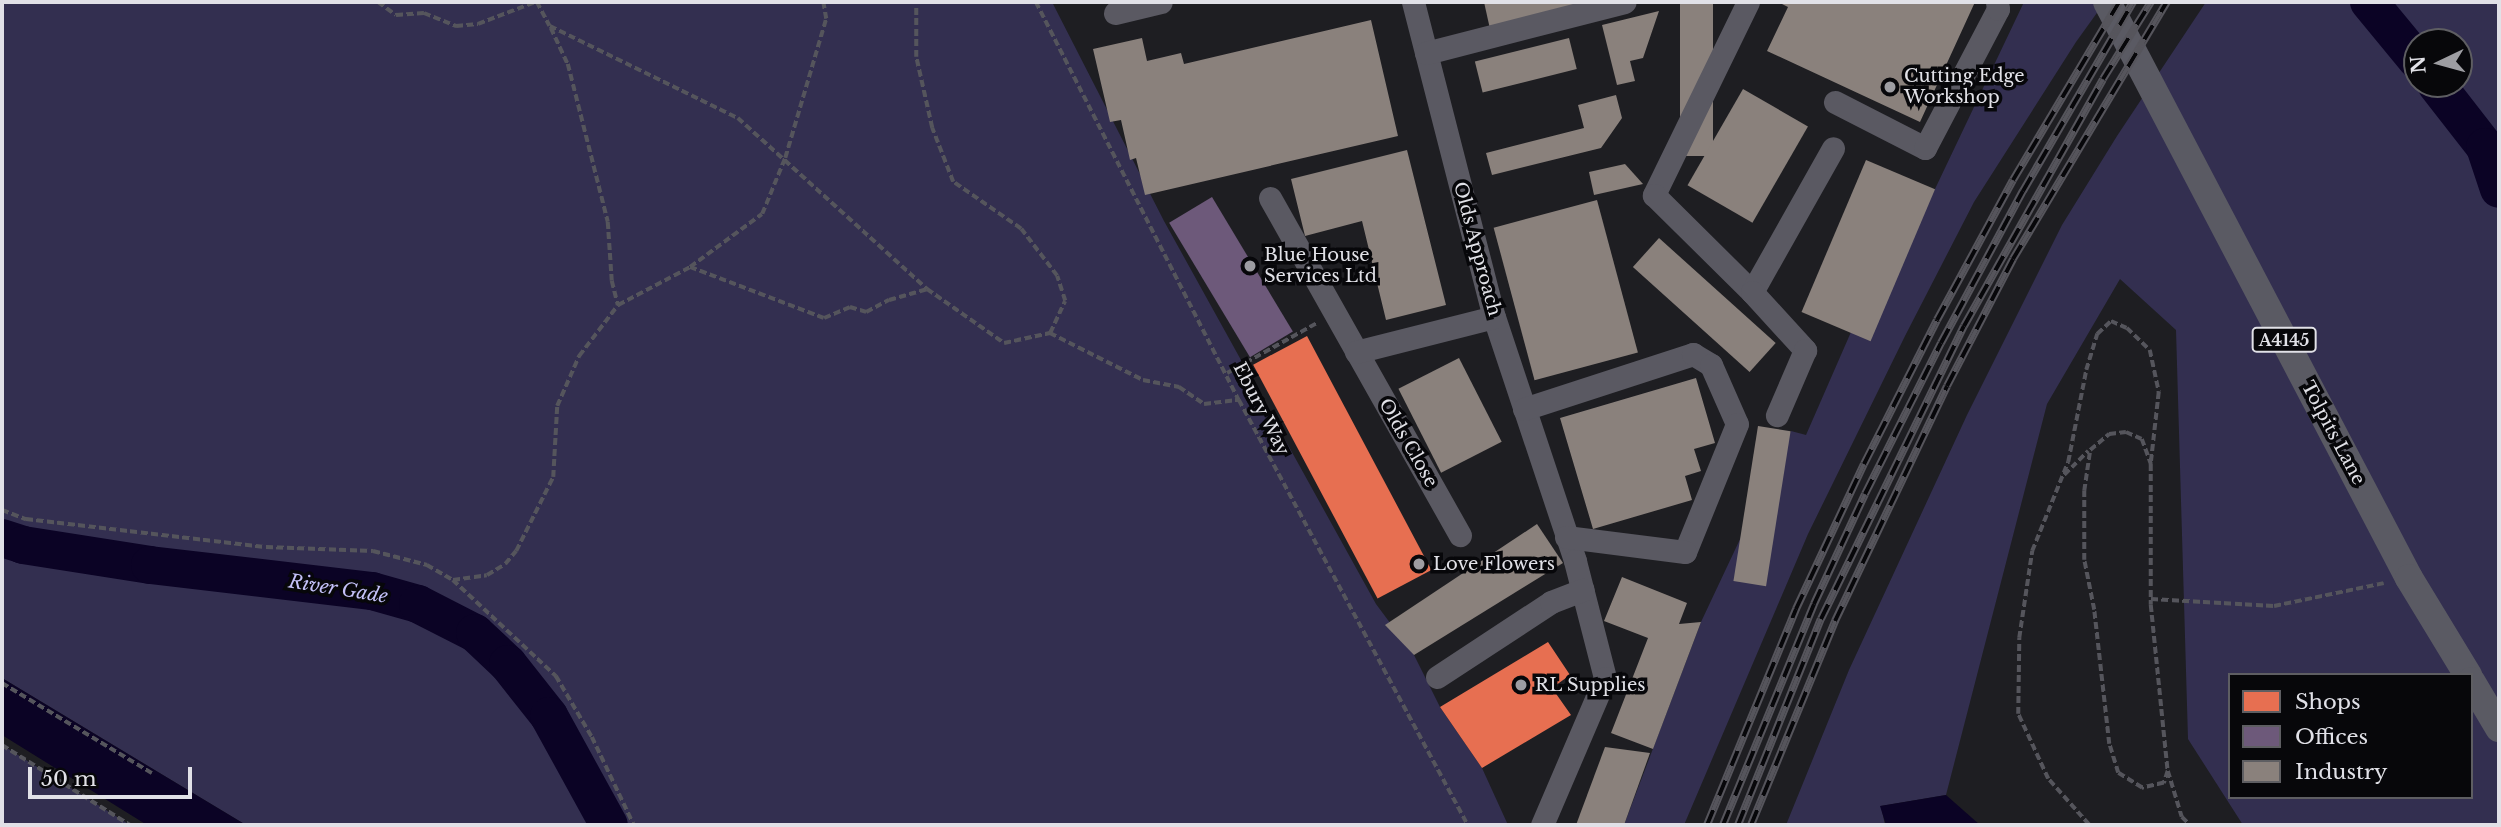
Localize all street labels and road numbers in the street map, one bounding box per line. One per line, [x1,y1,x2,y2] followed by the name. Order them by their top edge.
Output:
[1449,179,1505,319] street label: Olds Approach
[2251,328,2317,352] road number: A4145
[1228,358,1294,460] street label: Ebury Way
[2297,377,2369,489] street label: Tolpits Lane
[1374,395,1442,491] street label: Olds Close

